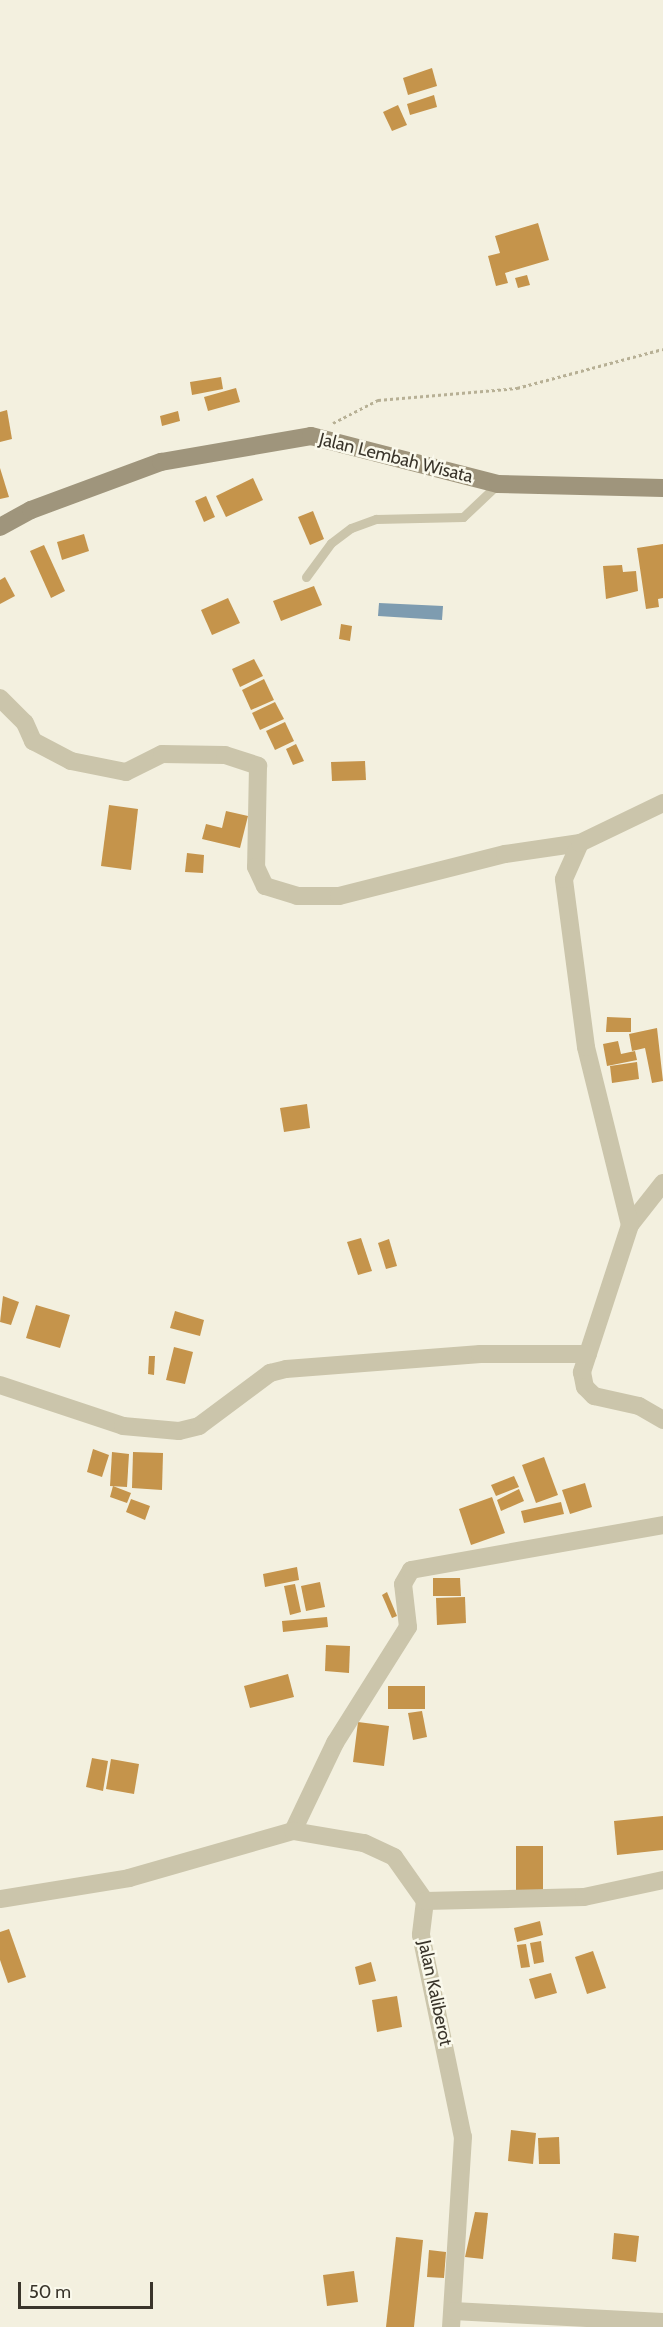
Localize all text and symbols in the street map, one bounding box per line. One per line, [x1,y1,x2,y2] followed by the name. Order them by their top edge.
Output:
[317,428,475,488] street label: Jalan Lembah Wisata
[413,1938,457,2048] street label: Jalan Kaliberot
[21,2270,156,2308] scale bar
[29,2281,71,2303] text: 50 m

